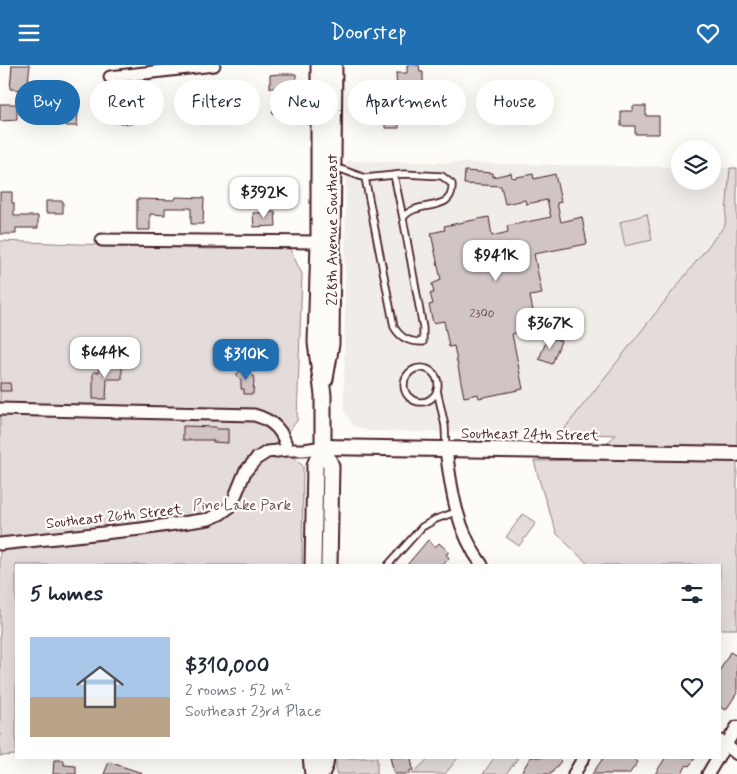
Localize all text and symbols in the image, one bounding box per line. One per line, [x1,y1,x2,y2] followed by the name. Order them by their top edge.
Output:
[15,19,43,47] icon: menu
[330,19,407,47] text: Doorstep
[694,19,722,47] icon: heart
[15,80,80,125] chip: Buy
[90,80,164,125] chip: Rent
[174,80,260,125] chip: Filters
[270,80,338,125] chip: New
[348,80,466,125] chip: Apartment
[476,80,554,125] chip: House
[671,140,721,190] map controls
[671,140,721,190] button: layers
[323,154,343,306] street label: 228th Avenue Southeast
[229,177,299,219] pin: $392K
[240,182,288,203] text: $392K
[461,239,531,282] pin: $941K
[474,245,518,266] text: $941K
[470,306,495,322] house number: 2300
[515,307,585,350] pin: $367K
[527,313,573,334] text: $367K
[70,337,140,379] pin: $644K
[211,339,281,381] pin: $310K
[81,342,129,363] text: $644K
[224,344,268,365] text: $310K
[461,424,599,446] street label: Southeast 24th Street
[193,496,291,516] park label: Pine Lake Park
[45,500,183,534] street label: Southeast 26th Street
[30,580,103,608] text: 5 homes
[678,580,706,608] icon: filters
[185,652,269,680] text: $310,000
[70,657,130,717] icon: home
[678,673,706,701] icon: heart
[185,680,291,701] text: 2 rooms · 52 m²
[185,701,321,722] text: Southeast 23rd Place

